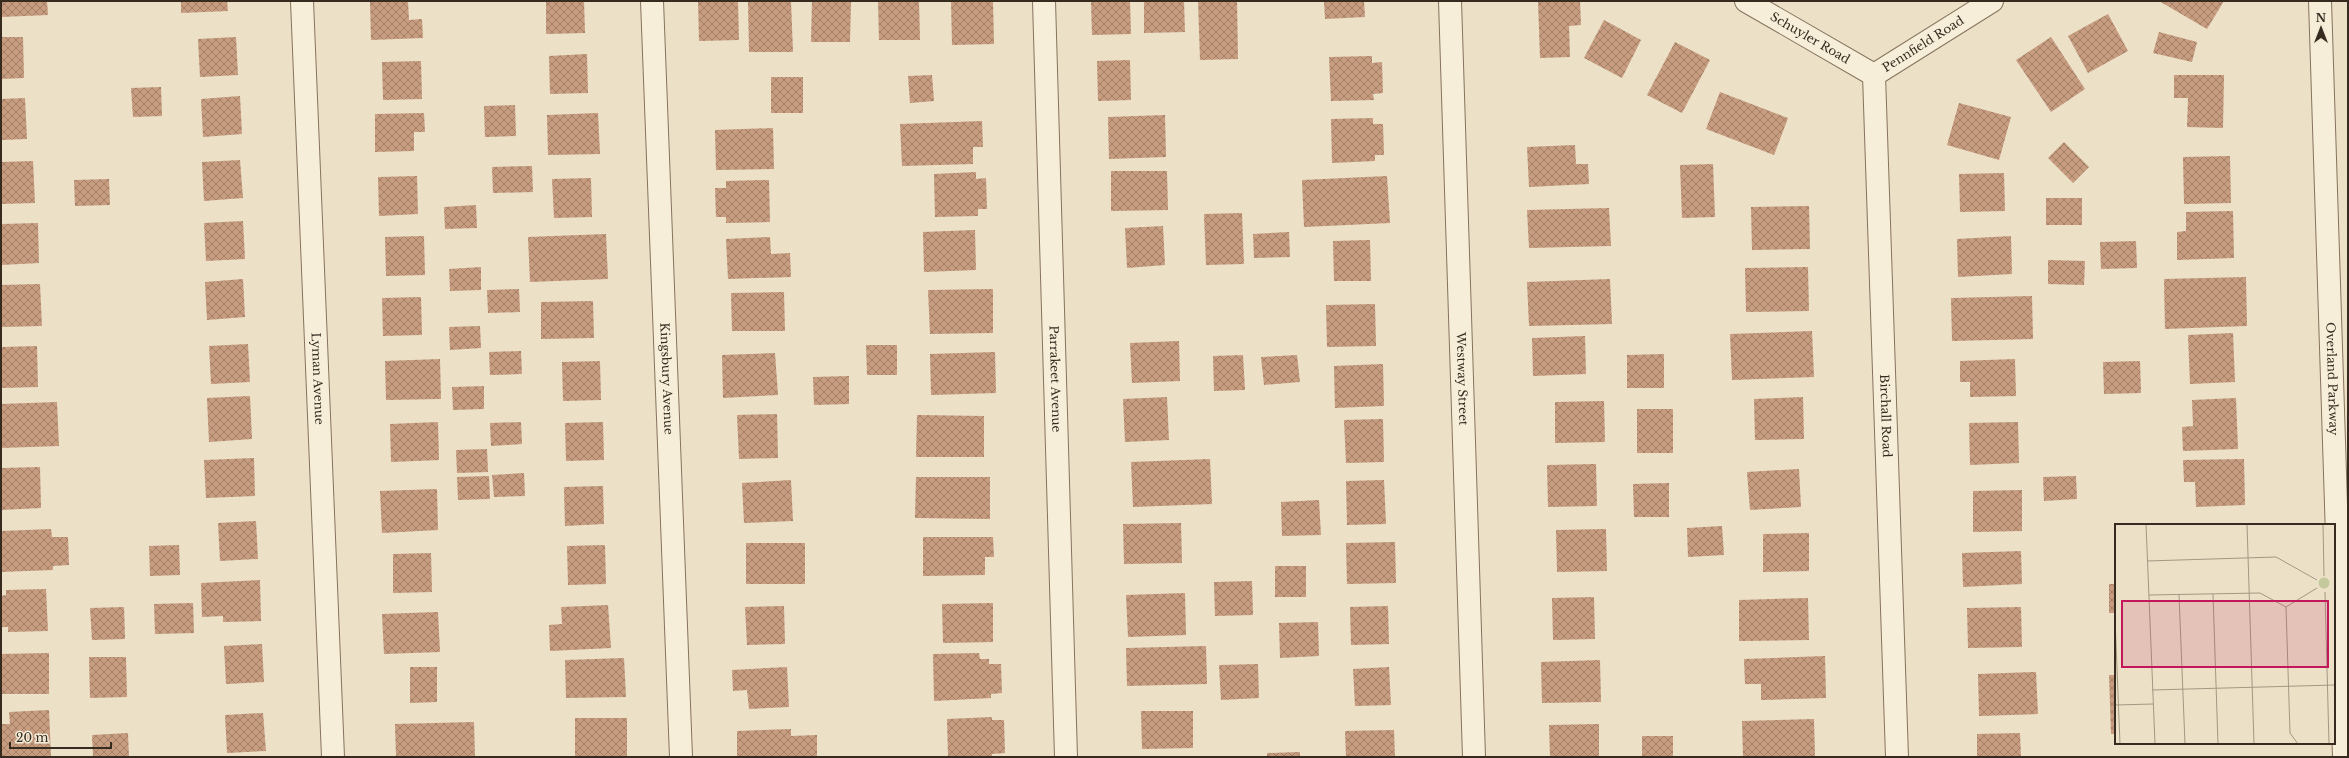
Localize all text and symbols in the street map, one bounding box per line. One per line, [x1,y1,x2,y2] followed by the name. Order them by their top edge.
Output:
[2301,8,2341,48] north arrow
[1768,9,1853,67] street label: Schuyler Road
[2316,11,2327,25] text: N
[1879,13,1966,75] street label: Pennfield Road
[657,322,677,435] street label: Kingsbury Avenue
[2323,322,2342,436] street label: Overland Parkway
[1046,325,1065,433] street label: Parrakeet Avenue
[1453,331,1471,426] street label: Westway Street
[309,332,327,425] street label: Lyman Avenue
[1877,374,1895,458] street label: Birchall Road
[2115,524,2335,744] inset map
[10,724,111,750] scale bar
[16,730,48,745] text: 20 m

